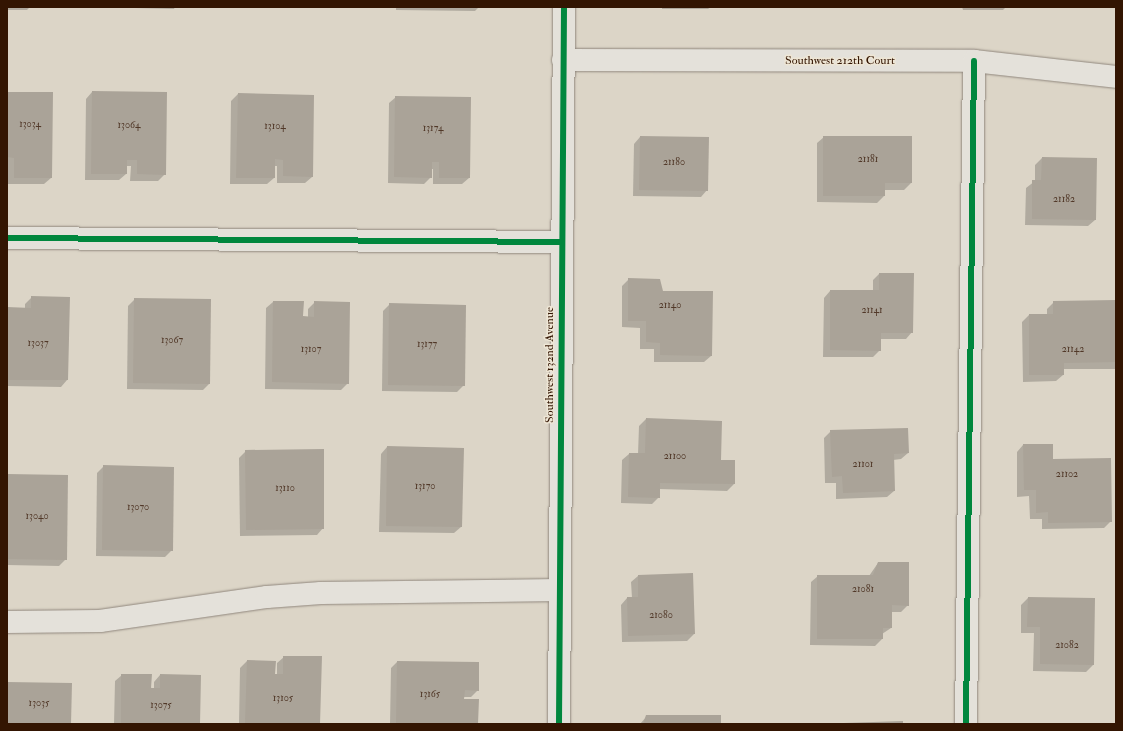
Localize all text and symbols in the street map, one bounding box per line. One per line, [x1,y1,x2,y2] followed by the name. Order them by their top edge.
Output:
[785,54,895,68] street label: Southwest 212th Court
[19,119,41,131] house number: 13034
[118,120,140,132] house number: 13064
[264,121,286,133] house number: 13104
[423,123,443,135] house number: 13174
[858,154,878,166] house number: 21181
[663,157,685,169] house number: 21180
[1053,194,1075,206] house number: 21182
[659,300,681,312] house number: 21140
[861,305,883,317] house number: 21141
[543,307,557,423] street label: Southwest 132nd Avenue
[161,335,183,347] house number: 13067
[28,338,48,350] house number: 13037
[417,339,437,351] house number: 13177
[301,344,321,356] house number: 13107
[1062,344,1084,356] house number: 21142
[664,451,686,463] house number: 21100
[853,459,873,471] house number: 21101
[1056,469,1078,481] house number: 21102
[415,481,435,493] house number: 13170
[275,483,295,495] house number: 13110
[127,502,149,514] house number: 13070
[25,511,49,523] house number: 13040
[852,584,874,596] house number: 21081
[649,610,673,622] house number: 21080
[1055,640,1079,652] house number: 21082
[420,689,440,701] house number: 13165
[273,693,293,705] house number: 13105
[29,698,49,710] house number: 13035
[150,700,172,712] house number: 13075

